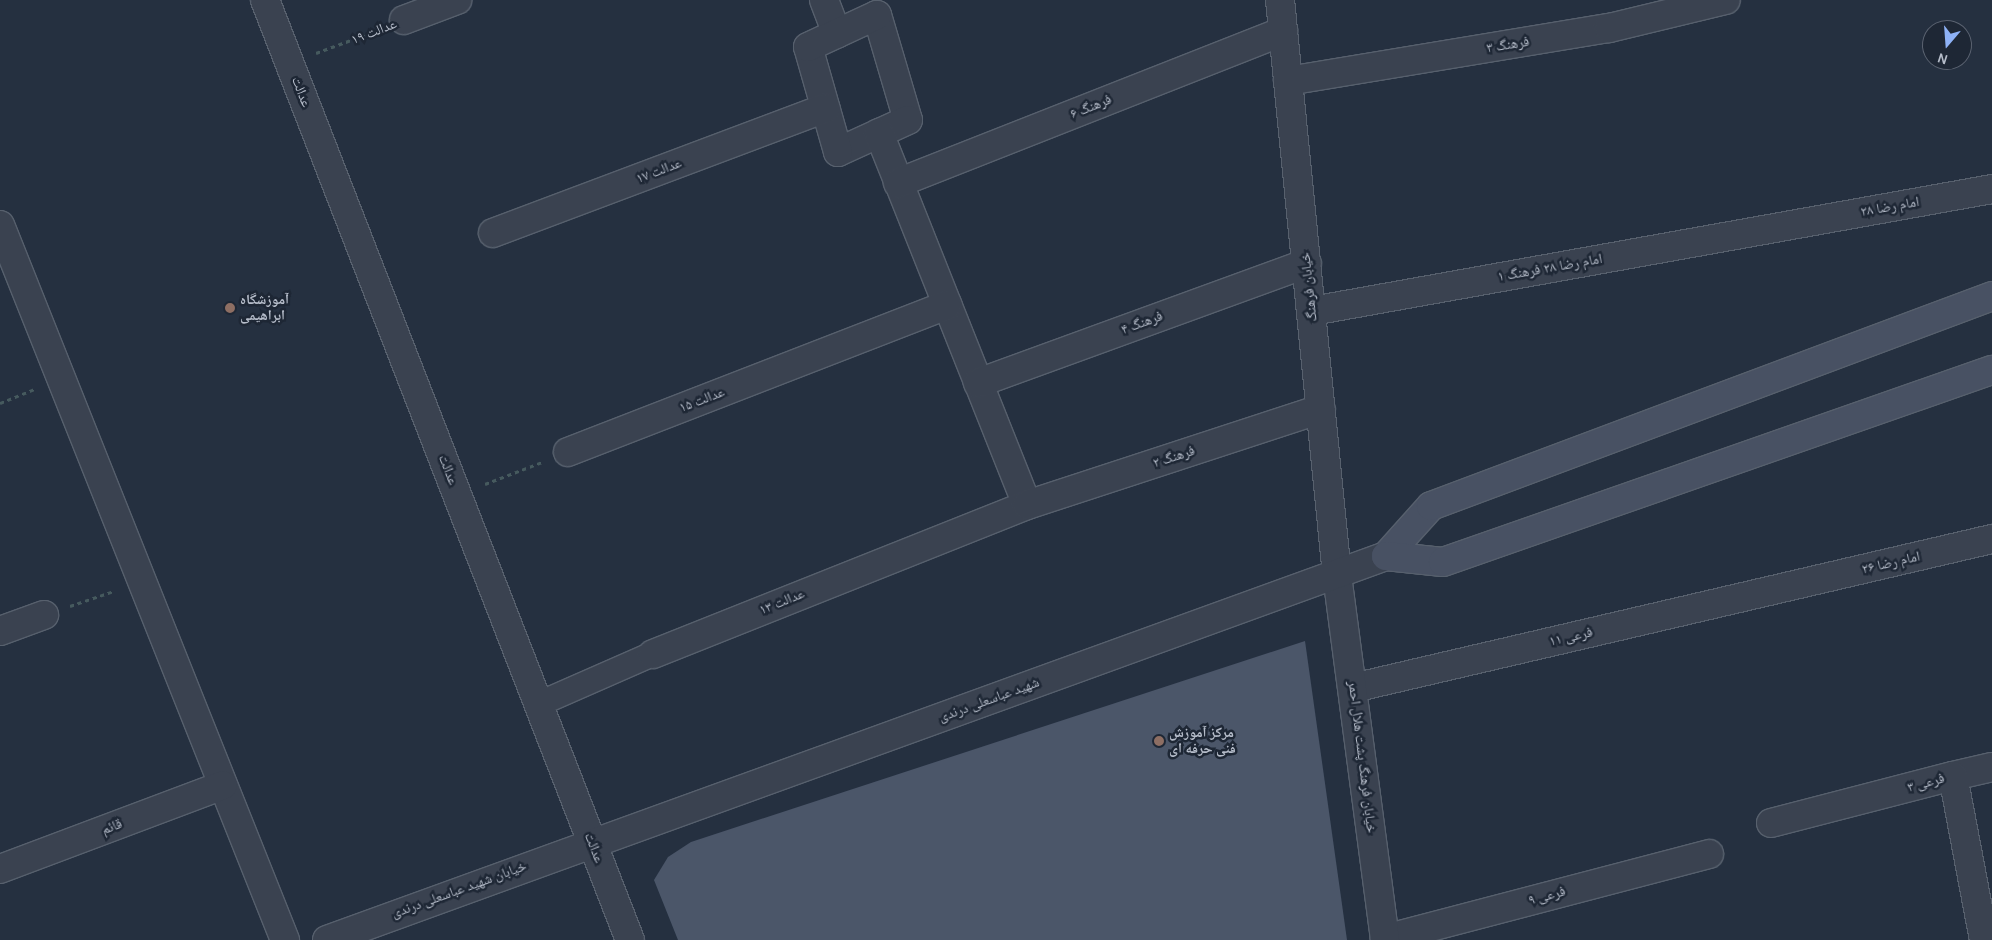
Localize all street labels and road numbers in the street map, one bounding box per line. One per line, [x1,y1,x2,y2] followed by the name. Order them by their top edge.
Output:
[349,16,399,48] street label: عدالت ۱۹
[1485,33,1531,57] street label: فرهنگ ۳
[288,74,314,110] street label: عدالت
[1068,91,1114,123] street label: فرهنگ ۶
[634,155,684,187] street label: عدالت ۱۷
[1859,194,1921,220] street label: امام رضا ۲۸
[1297,251,1321,323] street label: خیابان فرهنگ
[1496,251,1604,285] street label: امام رضا ۲۸ فرهنگ ۱
[1119,308,1165,338] street label: فرهنگ ۴
[677,384,727,416] street label: عدالت ۱۵
[1151,442,1197,472] street label: فرهنگ ۲
[435,452,461,488] street label: عدالت
[1860,548,1922,578] street label: امام رضا ۲۶
[757,585,807,619] street label: عدالت ۱۳
[1548,624,1594,650] street label: فرعی ۱۱
[936,674,1042,726] street label: شهید عباسعلی درندی
[1344,680,1380,834] street label: خیابان فرهنگ پشت هلال احمر
[1906,770,1946,796] street label: فرعی ۳
[99,815,125,839] street label: قائم
[581,830,607,866] street label: عدالت
[389,858,529,922] street label: خیابان شهید عباسعلی درندی
[1527,883,1567,909] street label: فرعی ۹

